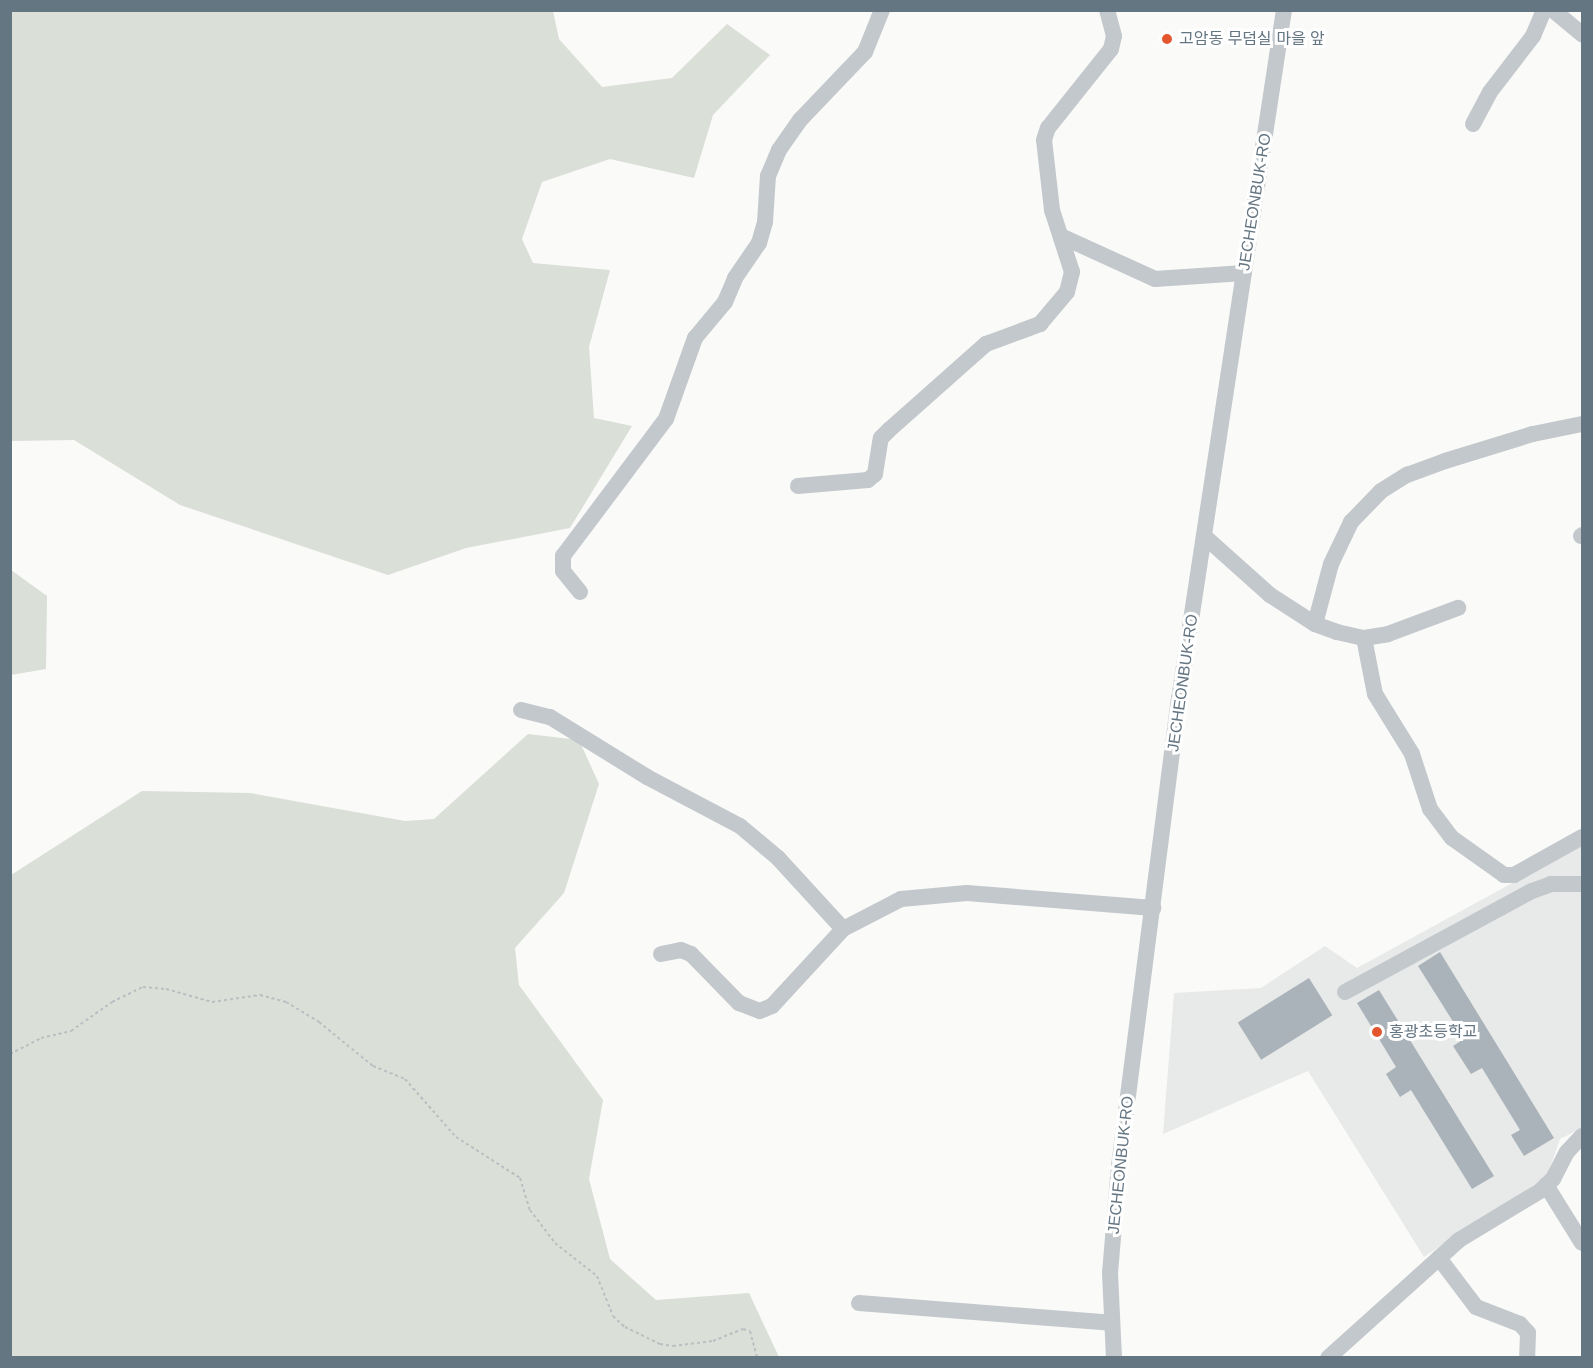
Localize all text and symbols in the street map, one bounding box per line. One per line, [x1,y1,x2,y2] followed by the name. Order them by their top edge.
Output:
[1179,29,1325,49] place label: 고암동 무덤실 마을 앞
[1160,32,1174,46] marker: 고암동 무덤실 마을 앞
[1235,132,1275,272] street label: JECHEONBUK-RO
[1164,613,1202,753] street label: JECHEONBUK-RO
[1389,1022,1477,1042] place label: 홍광초등학교
[1370,1025,1384,1039] marker: 홍광초등학교
[1104,1095,1138,1235] street label: JECHEONBUK-RO

